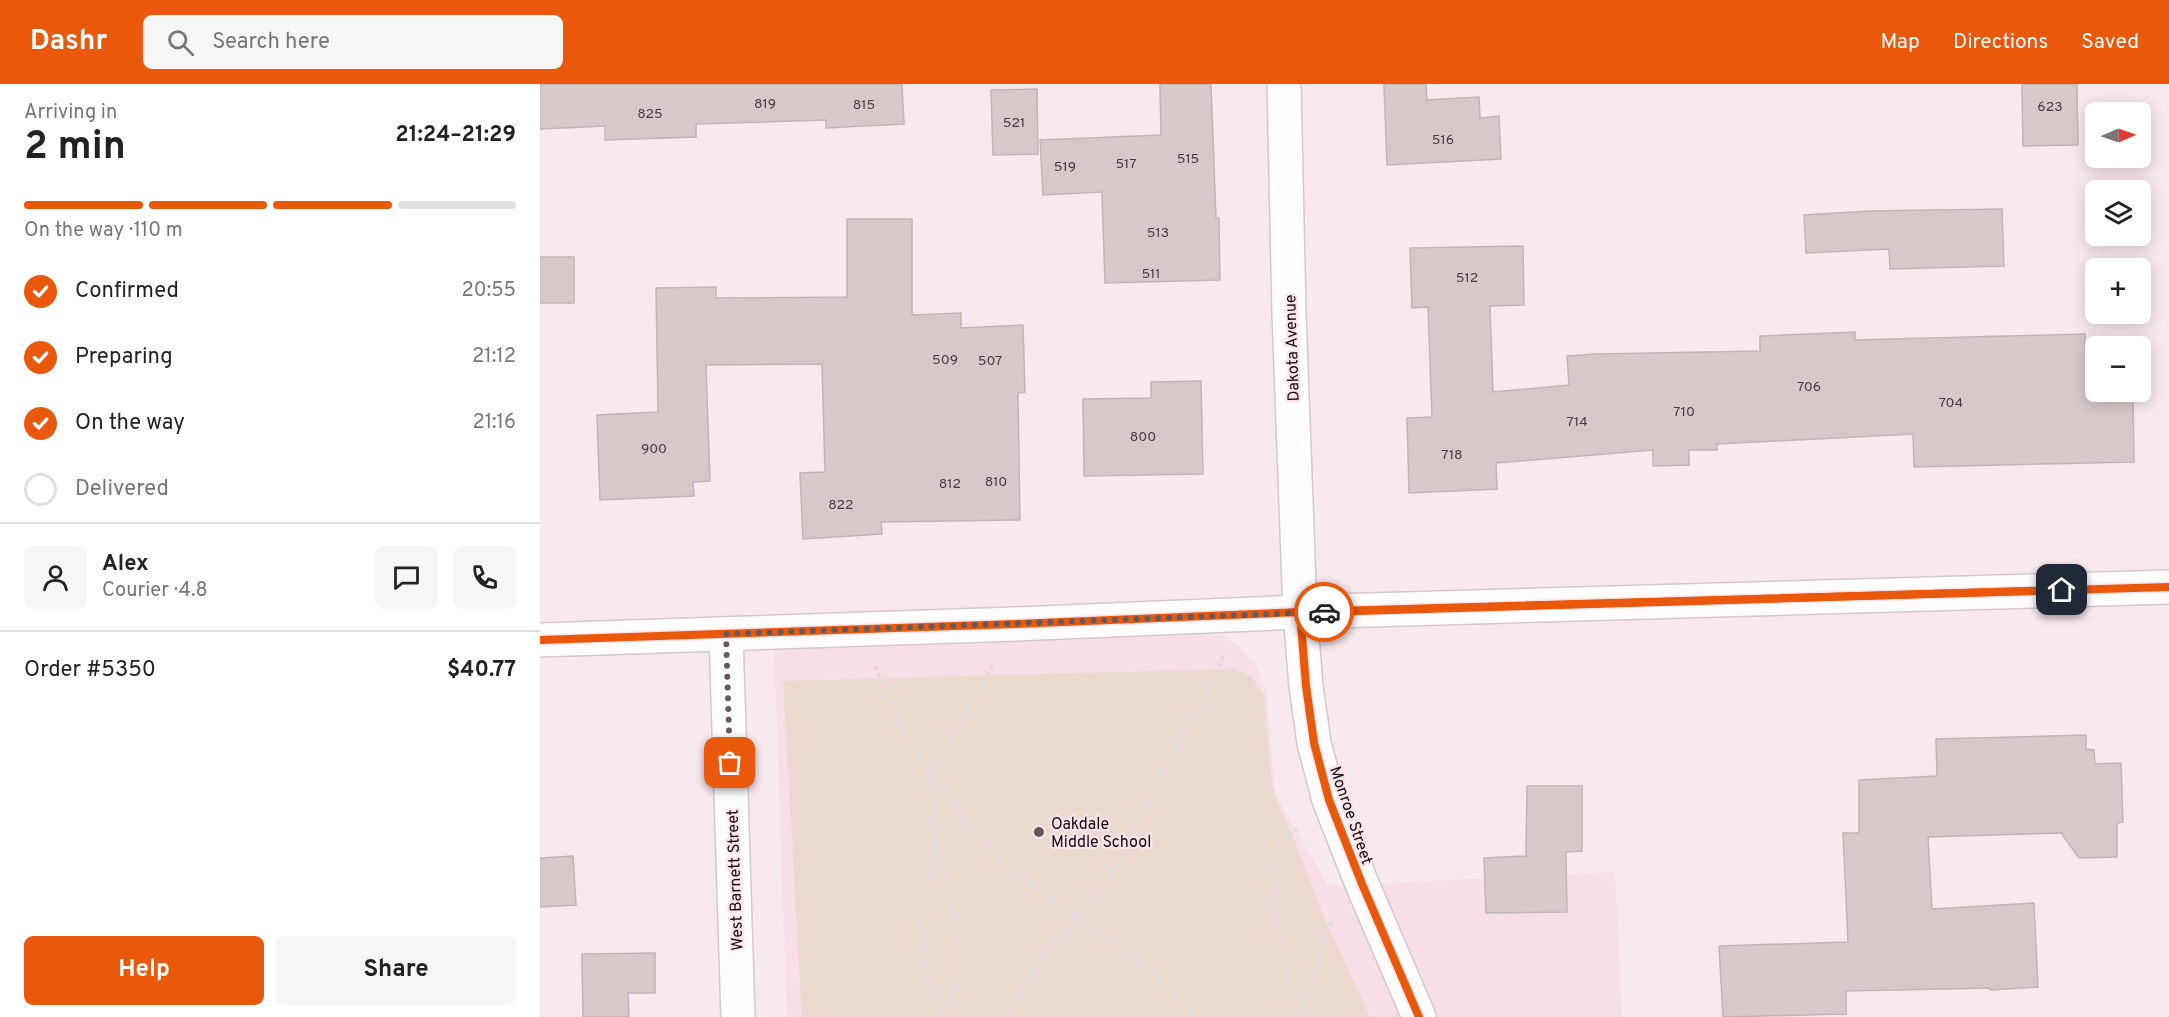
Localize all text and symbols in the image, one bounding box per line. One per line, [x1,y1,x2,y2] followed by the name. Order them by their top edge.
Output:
[143,15,563,69] search box
[30,24,107,60] text: Dashr
[164,26,197,59] icon: search
[212,29,330,56] text: Search here
[1880,29,1920,56] text: Map
[1953,29,2048,56] text: Directions
[2081,29,2139,56] text: Saved
[754,96,776,113] house number: 819
[853,97,875,114] house number: 815
[2037,99,2063,116] house number: 623
[24,100,117,126] text: Arriving in
[2085,102,2151,168] north arrow
[2085,102,2151,402] map controls
[637,106,663,123] house number: 825
[1003,115,1025,132] house number: 521
[395,122,516,149] text: 21:24–21:29
[24,124,126,173] text: 2 min
[1432,132,1454,149] house number: 516
[1177,151,1199,168] house number: 515
[1115,156,1137,173] house number: 517
[1054,159,1076,176] house number: 519
[2085,180,2151,246] button: layers
[24,218,183,244] text: On the way · 110 m
[1147,225,1169,242] house number: 513
[2085,258,2151,324] button: +
[1141,266,1161,283] house number: 511
[1456,270,1478,287] house number: 512
[24,275,57,308] icon: check
[75,278,179,305] text: Confirmed
[462,278,516,304] text: 20:55
[1281,294,1305,402] street label: Dakota Avenue
[2085,336,2151,402] button: −
[24,341,57,374] icon: check
[75,344,173,371] text: Preparing
[472,344,516,370] text: 21:12
[932,352,958,369] house number: 509
[978,353,1002,370] house number: 507
[1797,379,1821,396] house number: 706
[1939,395,1963,412] house number: 704
[1673,404,1695,421] house number: 710
[24,407,57,440] icon: check
[75,410,185,437] text: On the way
[472,410,516,436] text: 21:16
[1566,414,1588,431] house number: 714
[1130,429,1156,446] house number: 800
[641,441,667,458] house number: 900
[1441,447,1463,464] house number: 718
[985,474,1007,491] house number: 810
[75,476,169,503] text: Delivered
[939,476,961,493] house number: 812
[828,497,854,514] house number: 822
[24,546,87,609] button: person
[375,546,438,609] button: chat
[453,546,516,609] button: phone
[102,551,149,578] text: Alex
[2036,564,2087,615] pin
[2045,573,2078,606] icon: home
[102,578,208,604] text: Courier · 4.8
[1294,582,1354,642] courier
[1308,596,1341,629] icon: car
[24,657,156,684] text: Order #5350
[447,657,516,684] text: $40.77
[704,737,755,788] pin
[713,746,746,779] icon: bag
[1324,764,1376,867] street label: Monroe Street
[724,809,748,951] street label: West Barnett Street
[1051,815,1151,853] place label: Oakdale Middle School
[1032,825,1046,839] marker: Oakdale Middle School
[24,936,264,1005] button: Help
[276,936,516,1005] button: Share

